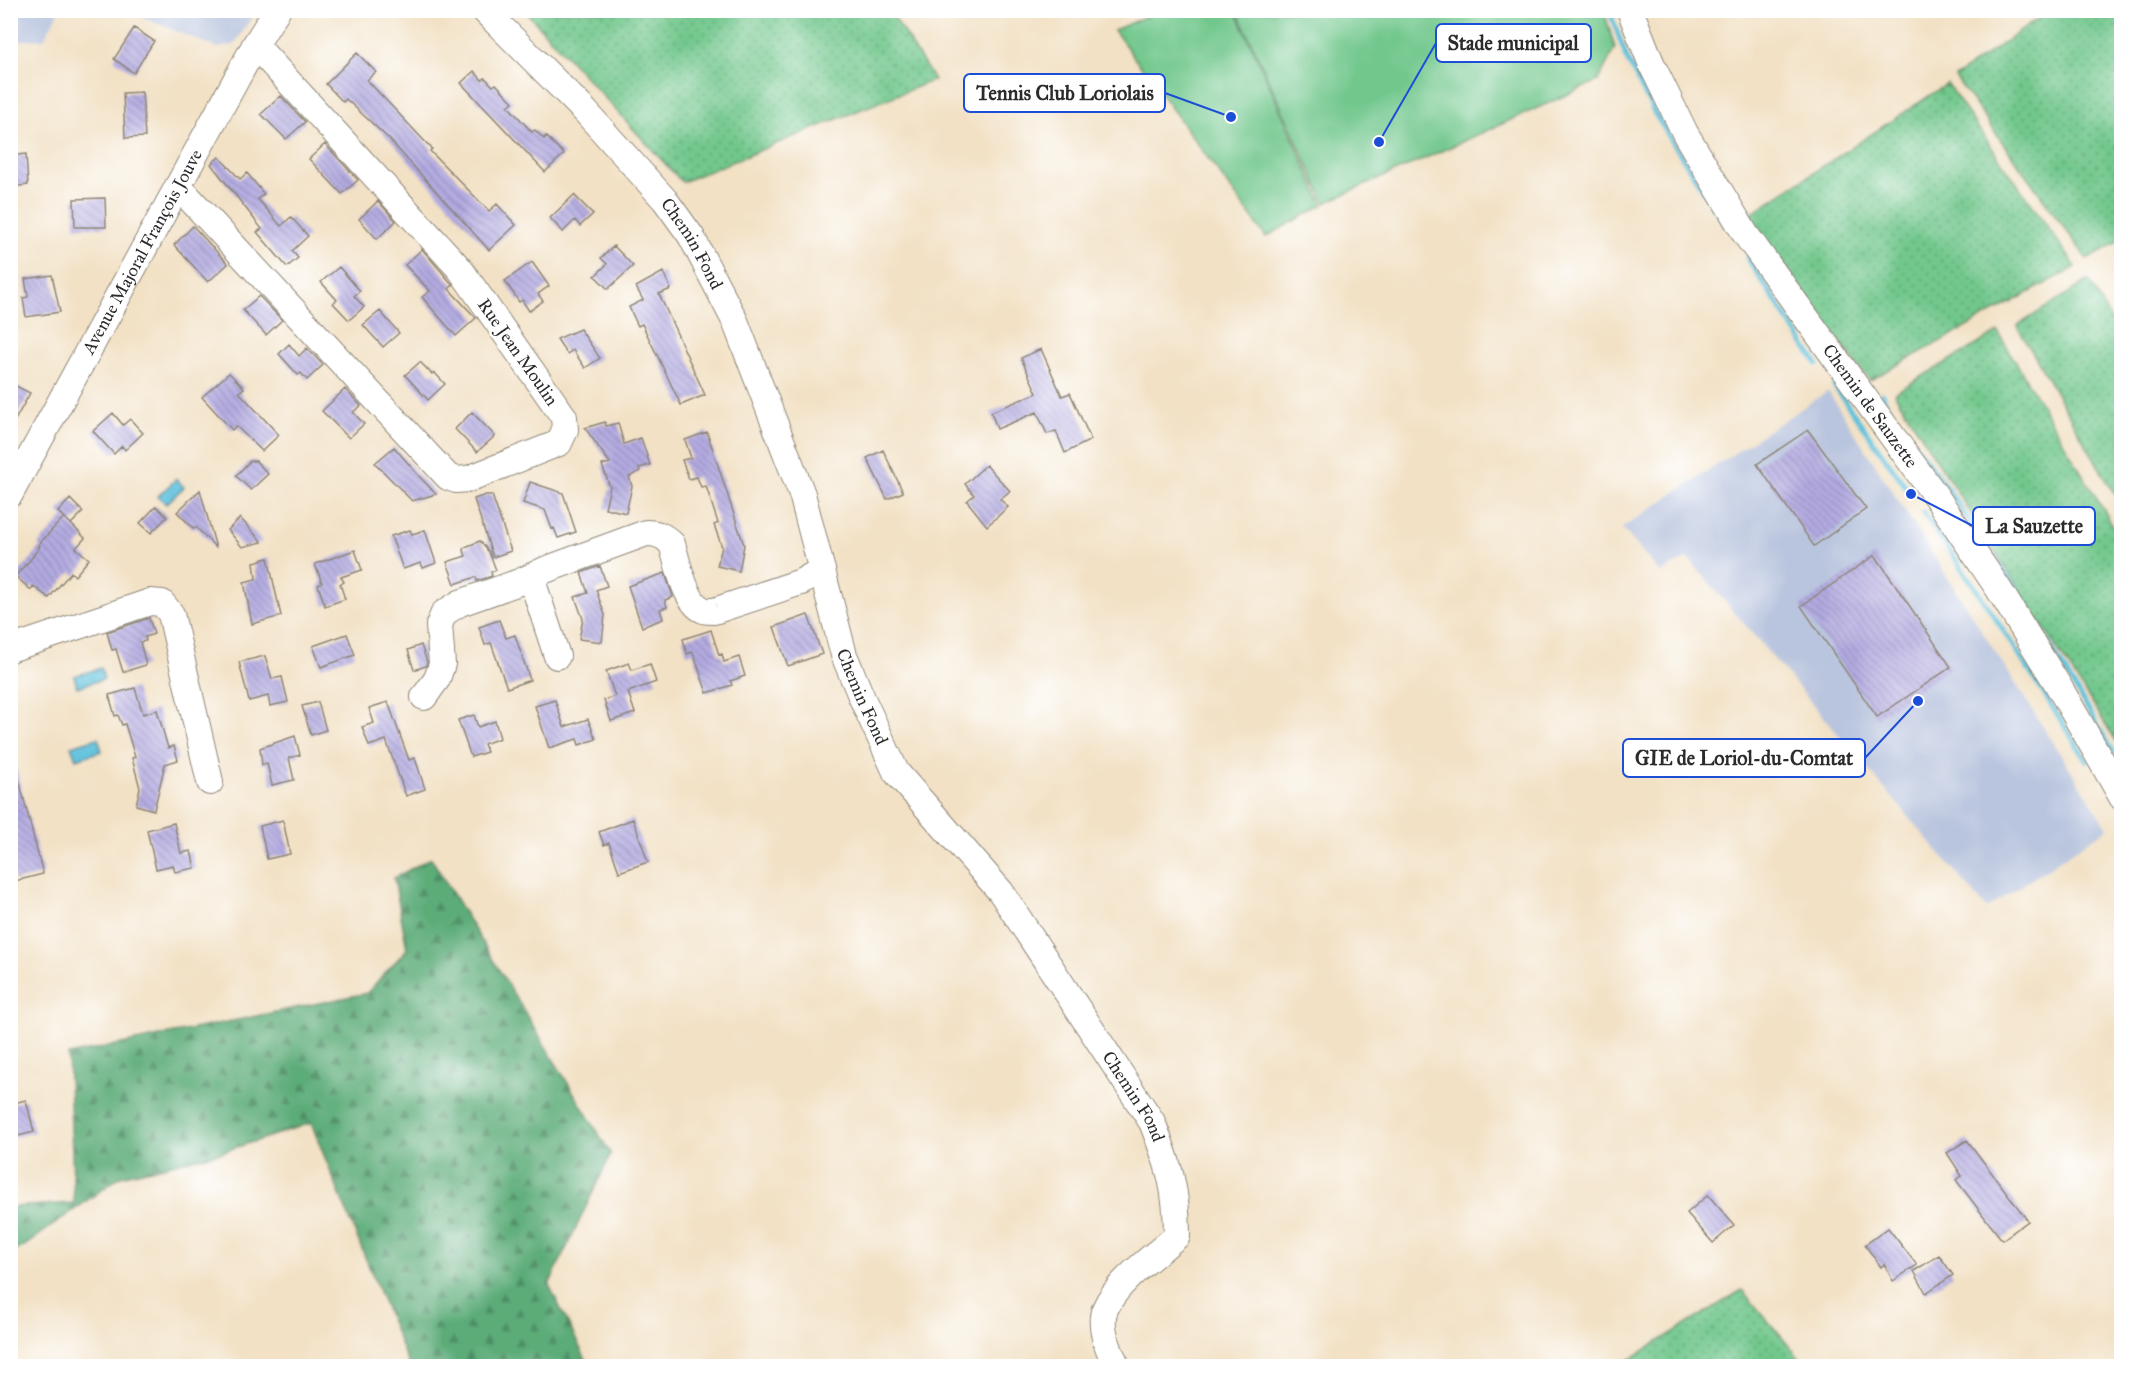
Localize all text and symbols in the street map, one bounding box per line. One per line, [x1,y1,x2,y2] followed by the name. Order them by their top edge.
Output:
[1436,24,1591,62] callout: Stade municipal
[1447,31,1579,56] text: Stade municipal
[964,74,1165,112] callout: Tennis Club Loriolais
[975,81,1154,105] text: Tennis Club Loriolais
[77,145,207,359] street label: Avenue Majoral François Jouve
[656,194,728,293] street label: Chemin Fond
[472,294,563,411] street label: Rue Jean Moulin
[1818,340,1923,472] street label: Chemin de Sauzette
[1973,507,2095,545] callout: La Sauzette
[1985,514,2084,538] text: La Sauzette
[832,645,893,748] street label: Chemin Fond
[1623,739,1865,777] callout: GIE de Loriol-du-Comtat
[1635,746,1854,770] text: GIE de Loriol-du-Comtat
[1097,1047,1170,1145] street label: Chemin Fond

